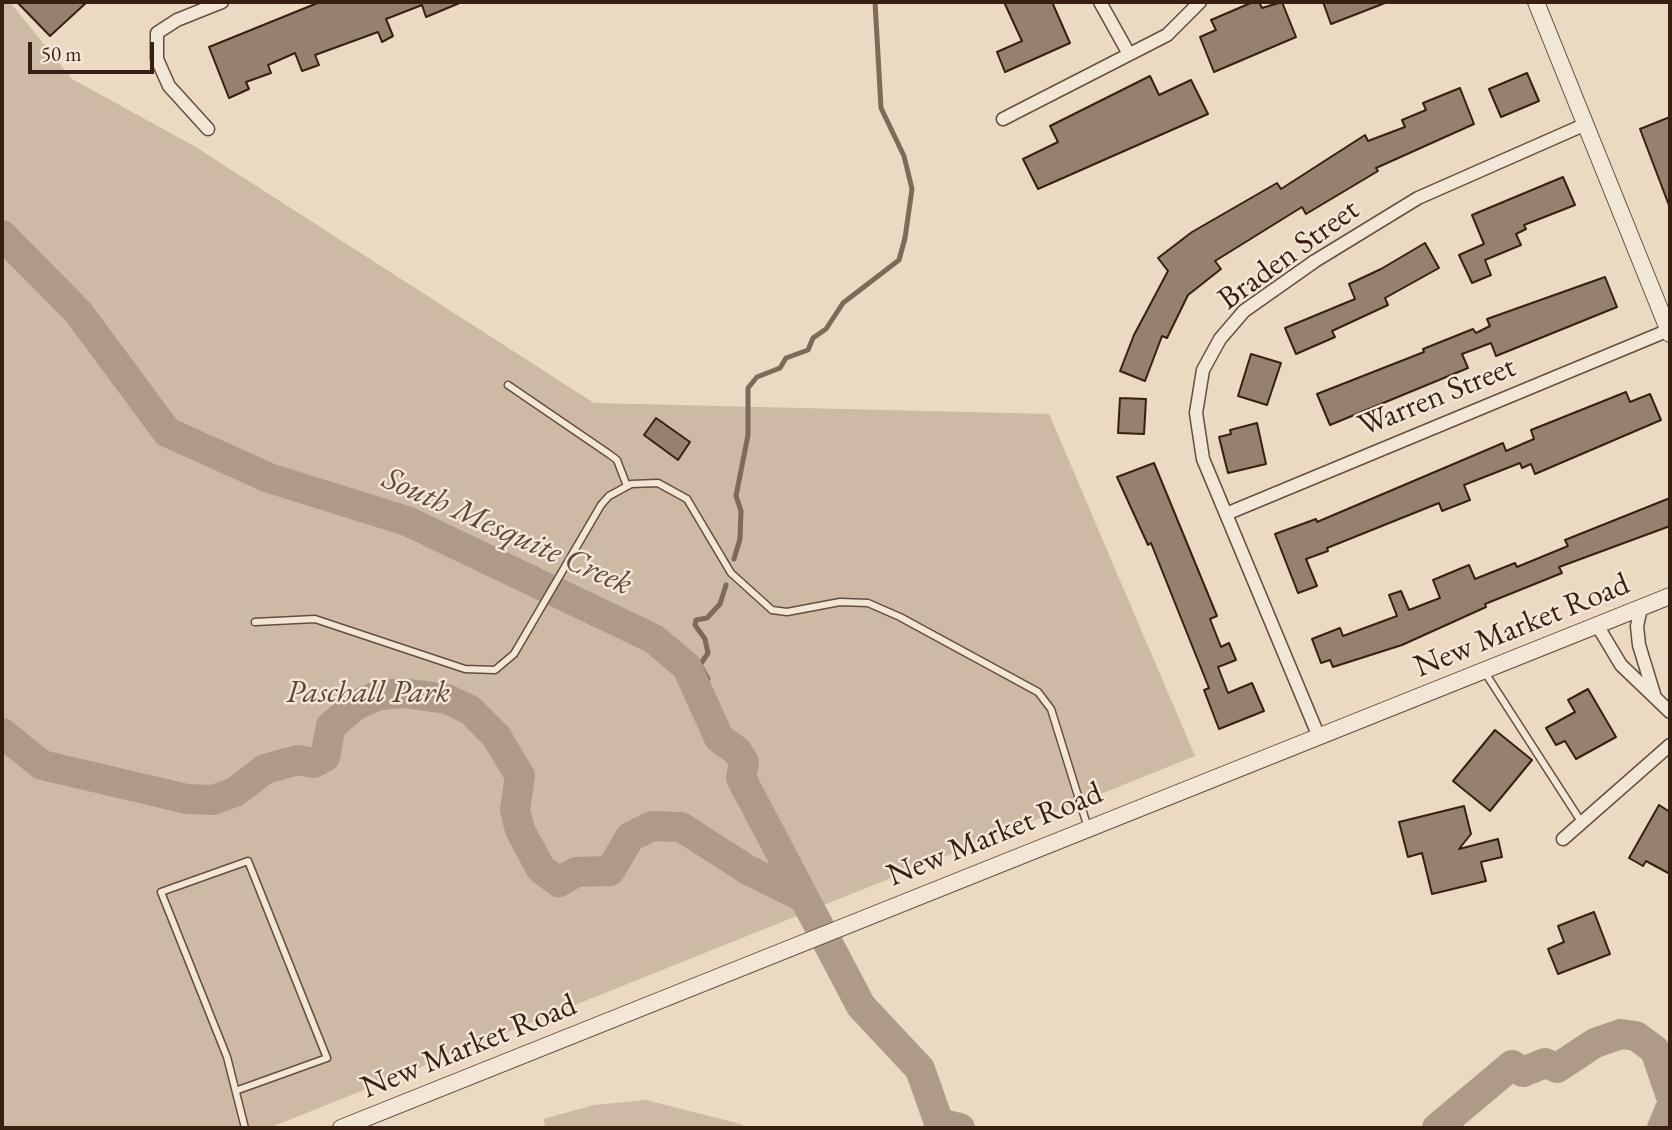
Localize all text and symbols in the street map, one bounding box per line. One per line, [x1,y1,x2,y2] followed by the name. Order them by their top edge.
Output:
[32,28,158,72] scale bar
[41,40,82,67] text: 50 m
[1211,191,1367,319] street label: Braden Street
[1353,348,1521,446] street label: Warren Street
[376,459,638,605] water label: South Mesquite Creek
[1409,565,1635,687] street label: New Market Road
[286,674,450,712] park label: Paschall Park
[882,774,1108,896] street label: New Market Road
[356,986,582,1108] street label: New Market Road

